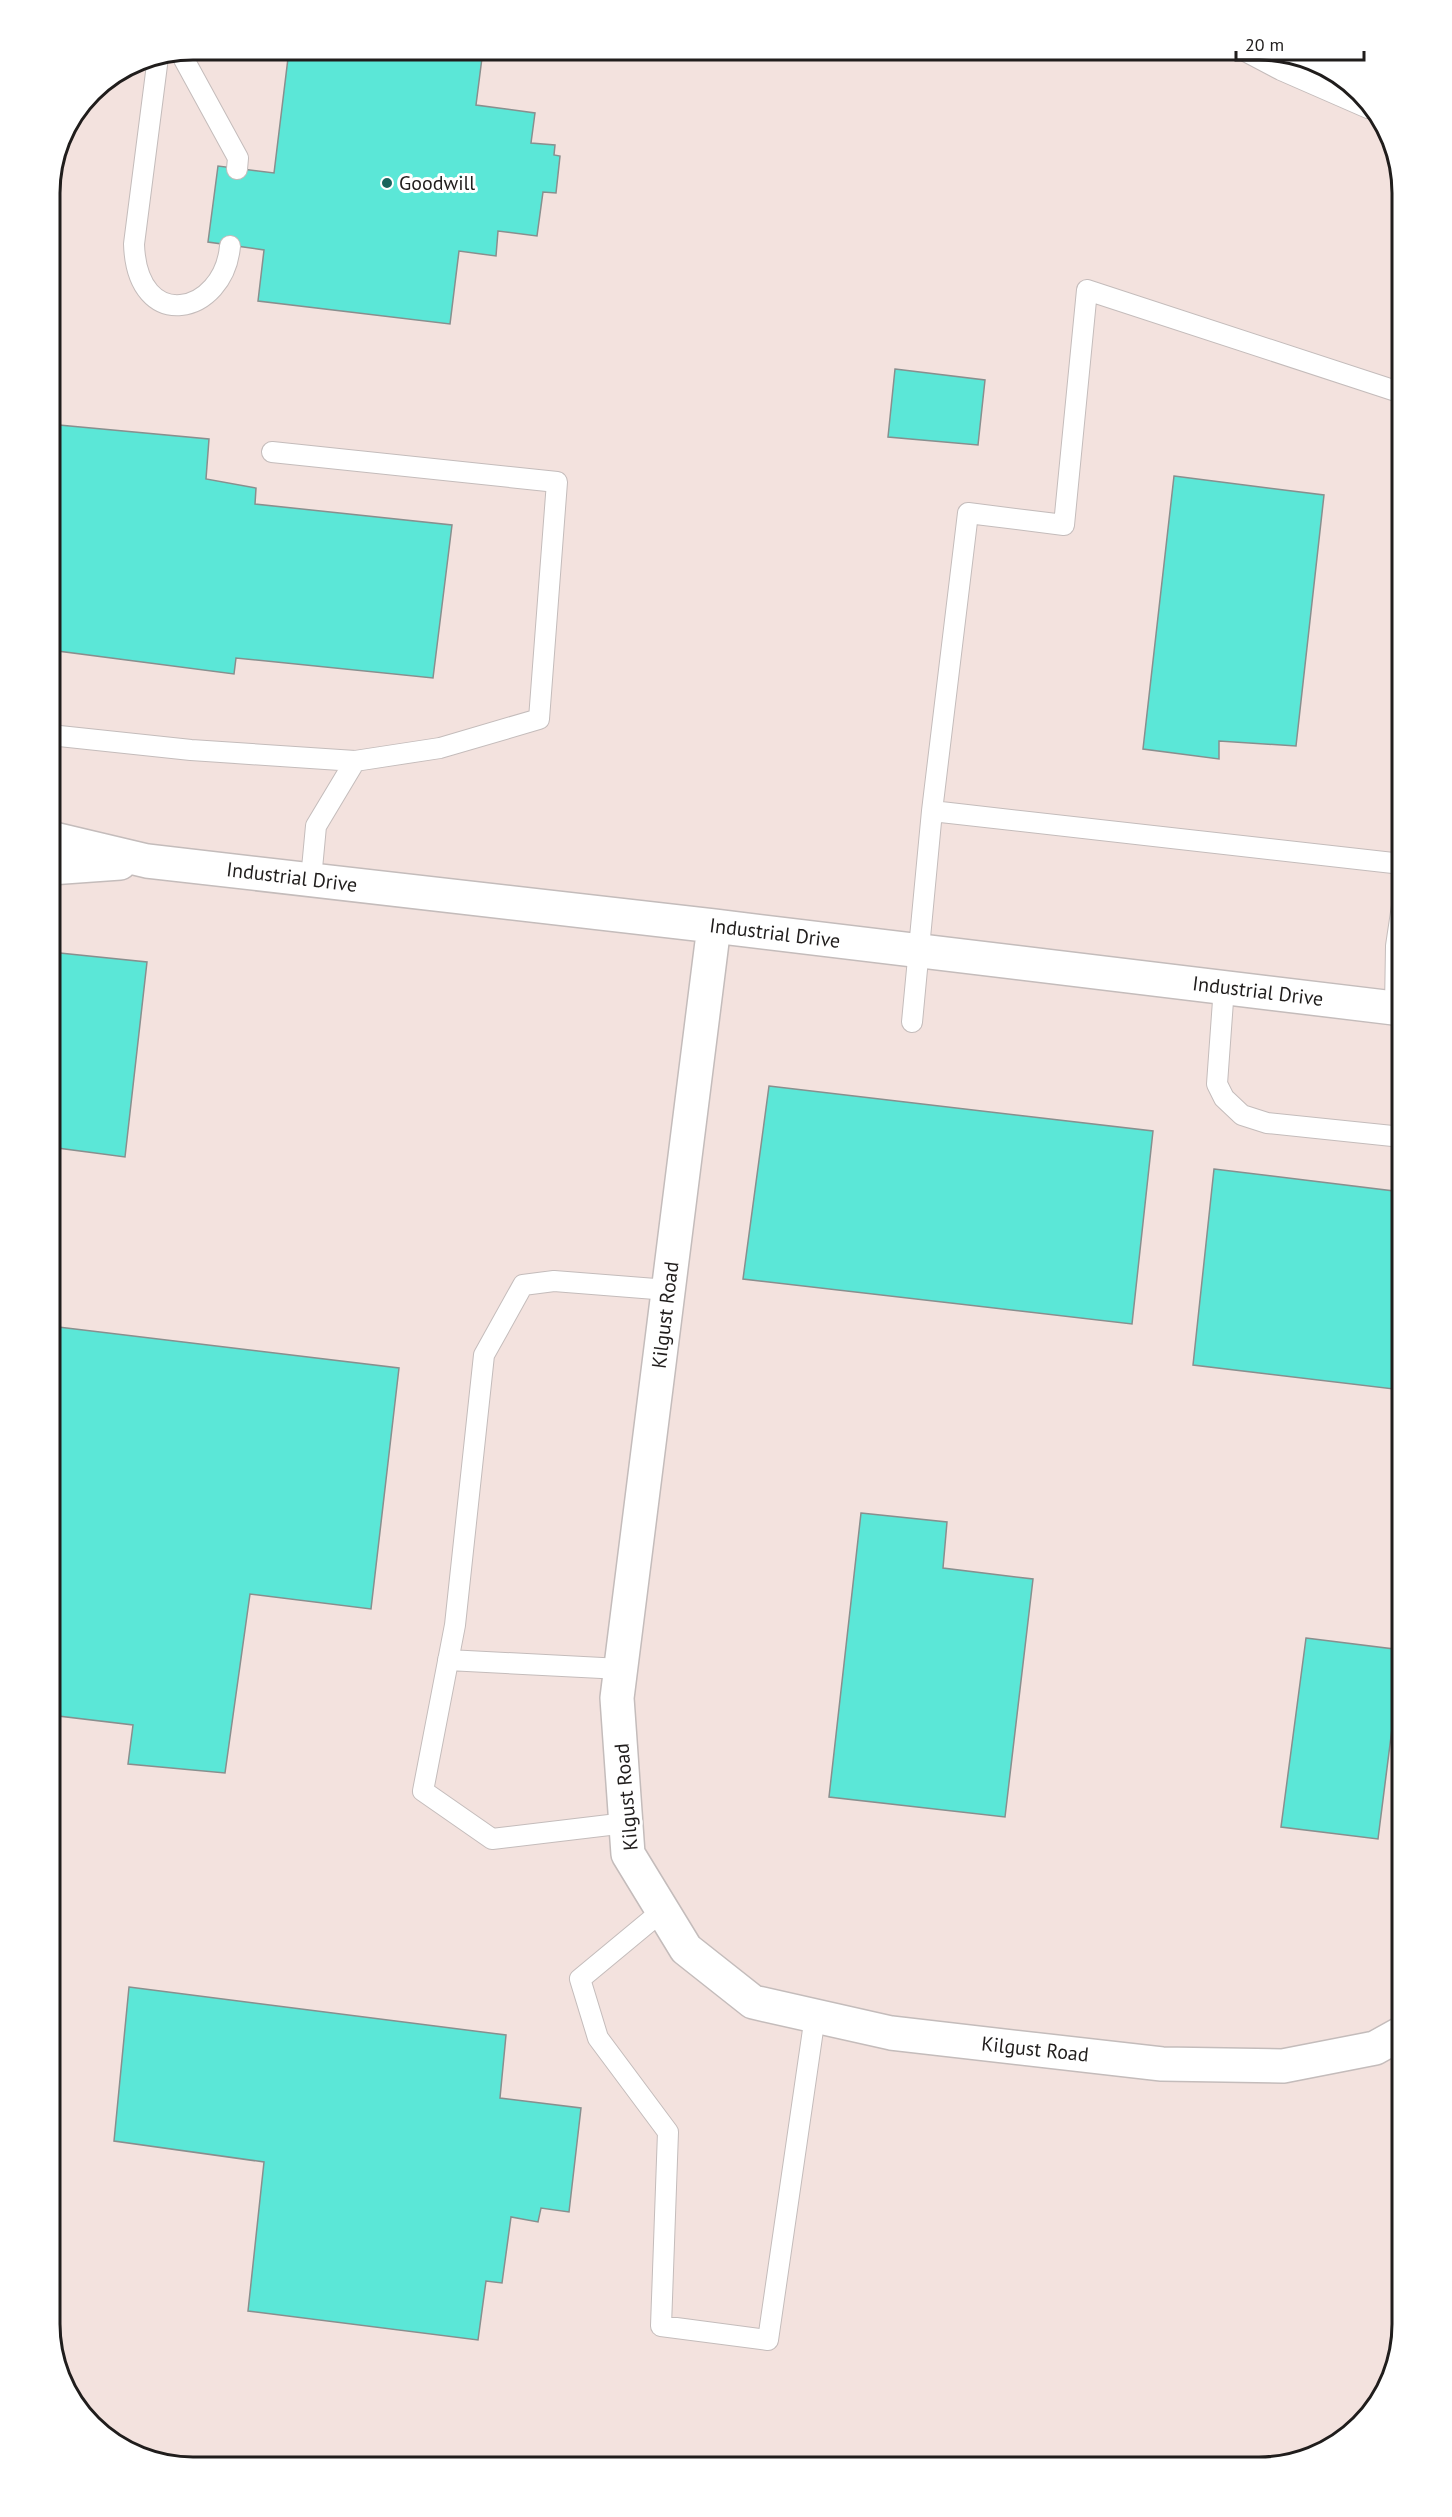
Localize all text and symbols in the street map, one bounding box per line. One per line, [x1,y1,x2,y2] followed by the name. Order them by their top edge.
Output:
[1236,24,1364,62] scale bar
[1245,33,1284,56] text: 20 m
[399,170,475,196] place label: Goodwill
[380,176,394,190] marker: Goodwill
[225,856,359,898] street label: Industrial Drive
[708,912,842,954] street label: Industrial Drive
[1191,970,1325,1012] street label: Industrial Drive
[646,1260,684,1370] street label: Kilgust Road
[608,1742,644,1852] street label: Kilgust Road
[980,2030,1090,2068] street label: Kilgust Road

